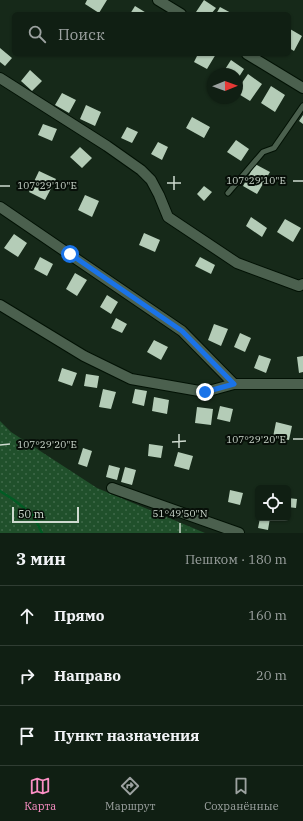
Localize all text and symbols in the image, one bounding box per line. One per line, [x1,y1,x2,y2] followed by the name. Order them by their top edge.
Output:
[12,12,291,56] search box
[26,23,48,45] icon: search
[58,25,105,44] text: Поиск
[207,68,243,104] north arrow
[226,174,286,187] text: 107°29'10"E
[17,179,77,192] text: 107°29'10"E
[61,245,79,263] route start
[196,383,214,401] route end
[226,433,286,446] text: 107°29'20"E
[17,438,77,451] text: 107°29'20"E
[255,485,291,521] map controls
[255,485,291,521] button: locate
[12,505,79,524] scale bar
[18,507,44,521] text: 50 m
[153,507,208,520] text: 51°49'50"N
[16,548,66,570] text: 3 мин
[185,551,287,568] text: Пешком · 180 m
[16,605,38,627] icon: ahead
[54,606,105,625] text: Прямо
[248,607,287,624] text: 160 m
[16,665,38,687] icon: right
[54,666,121,685] text: Направо
[256,667,287,684] text: 20 m
[16,725,38,747] icon: arrive
[54,726,200,745] text: Пункт назначения
[24,775,56,813] tab: Карта
[105,775,155,813] tab: Маршрут
[204,775,279,813] tab: Сохранённые

